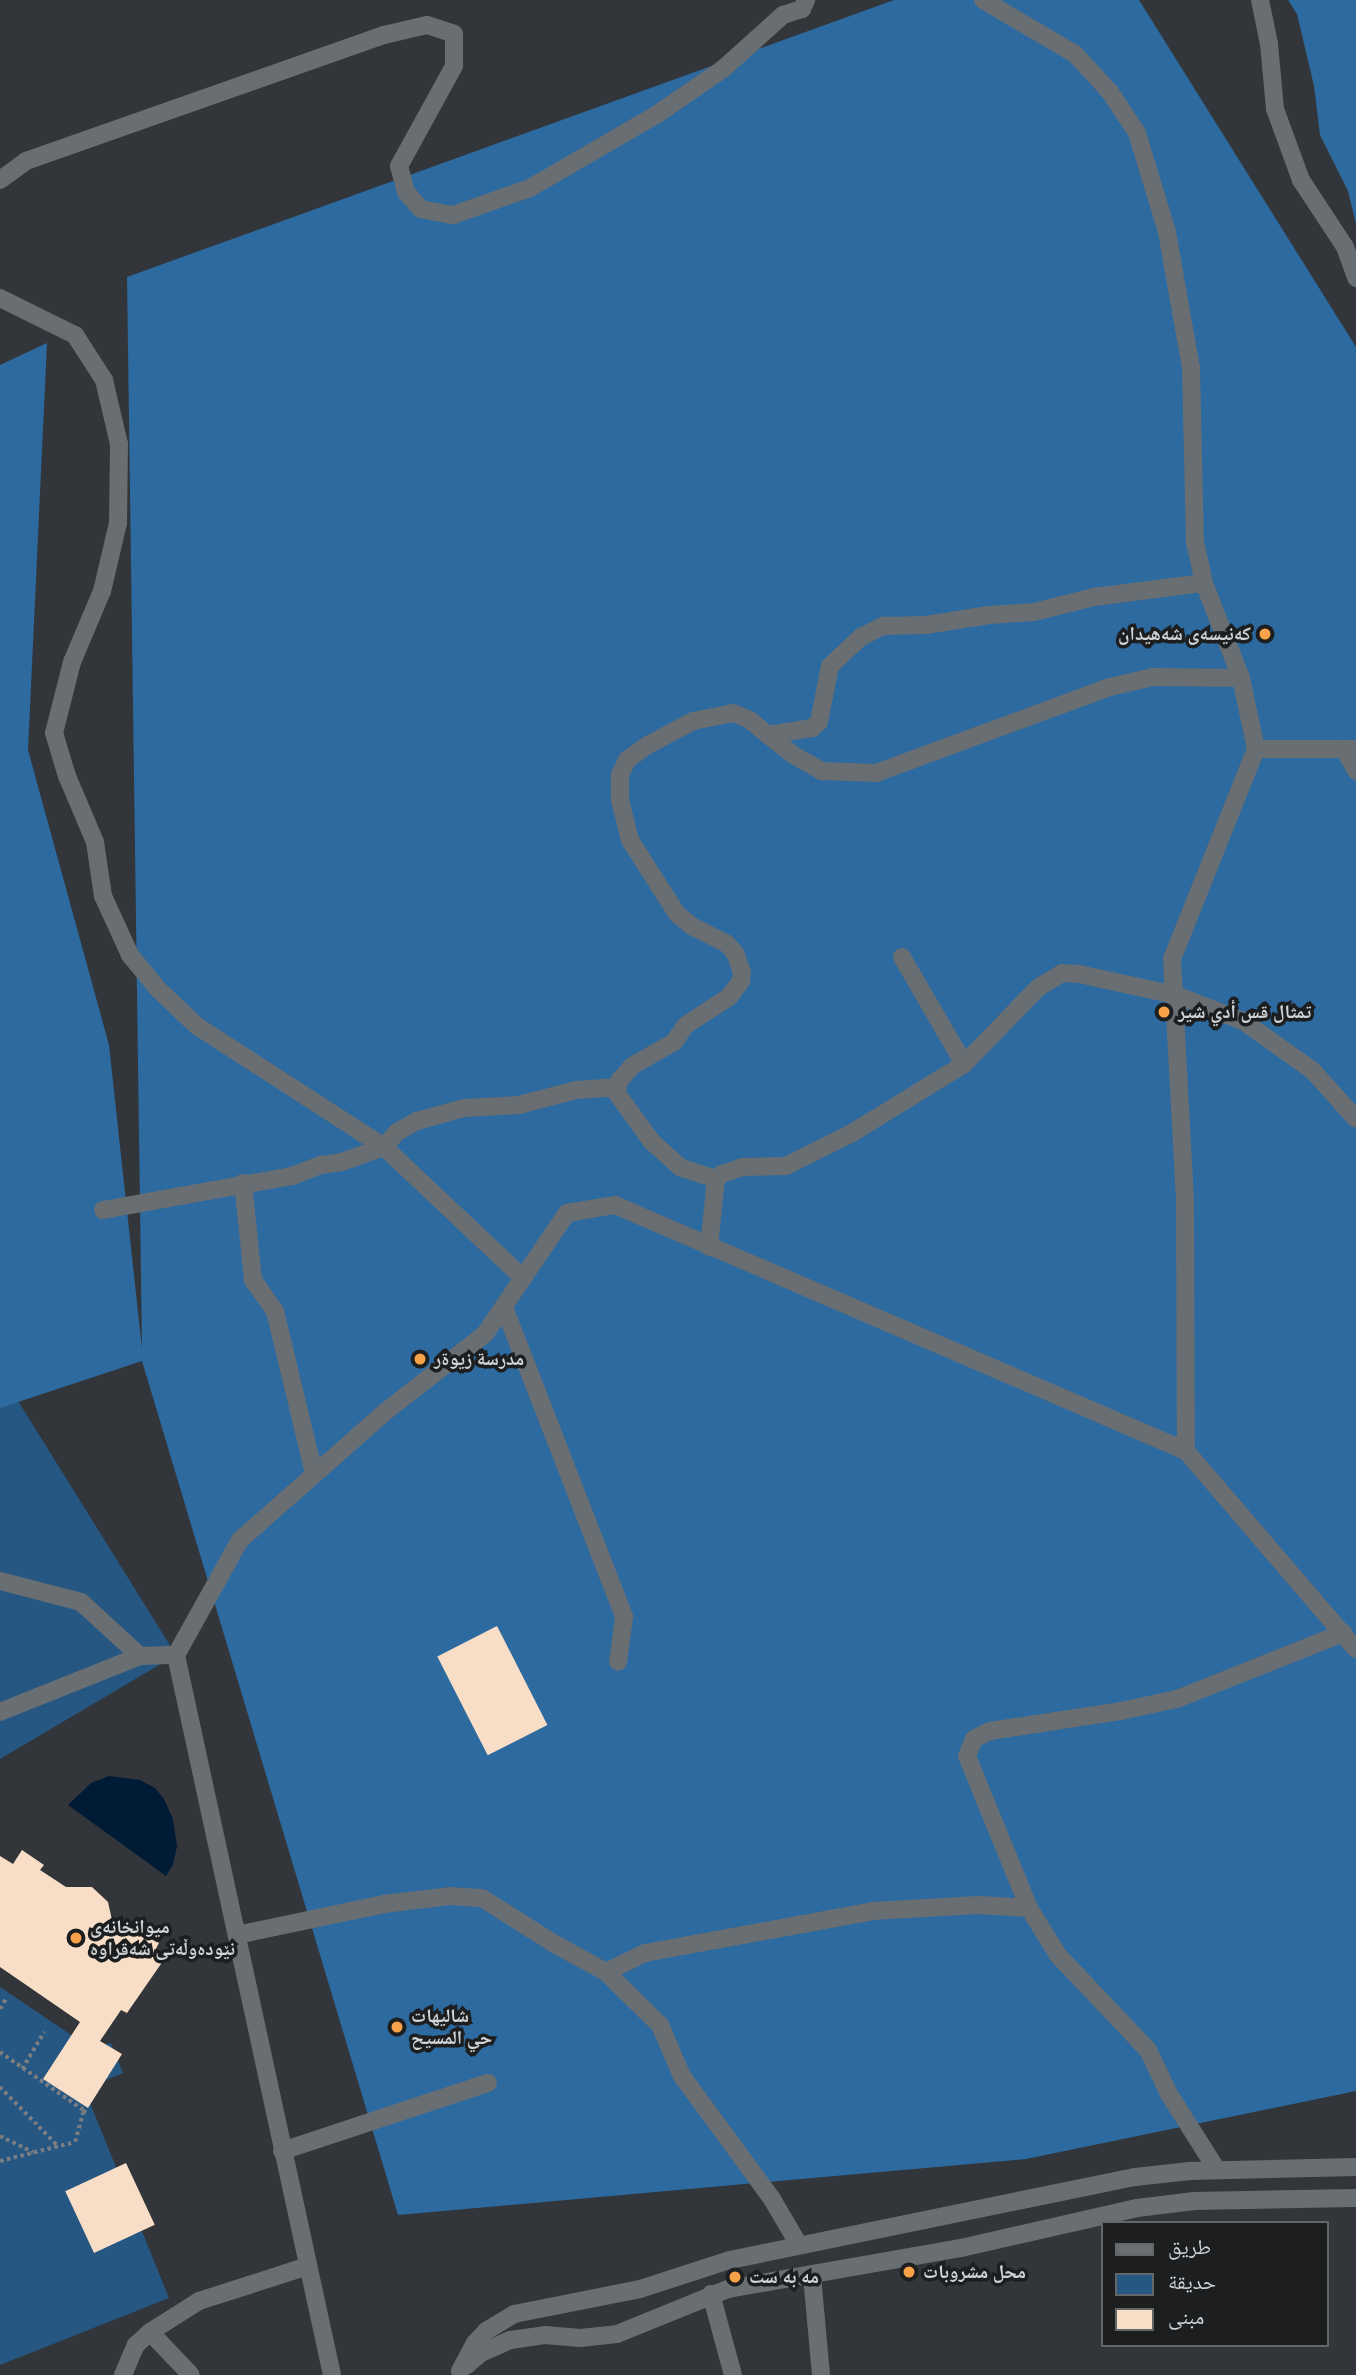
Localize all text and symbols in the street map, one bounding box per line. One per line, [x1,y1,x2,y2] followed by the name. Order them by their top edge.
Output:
[1118,623,1251,645] place label: کەنیسەی شەهیدان
[1257,626,1273,642] marker: کەنیسەی شەهیدان
[1178,1001,1311,1023] place label: تمثال قس أدي شير
[1156,1004,1172,1020] marker: تمثال قس أدي شير
[434,1348,524,1370] place label: مدرسة زيوةر
[412,1351,428,1367] marker: مدرسة زيوةر
[90,1916,235,1960] place label: میوانخانەی نێودەوڵەتی شەقراوە
[68,1930,84,1946] marker: میوانخانەی نێودەوڵەتی شەقراوە
[411,2005,492,2049] place label: شاليهات حي المسيح
[389,2019,405,2035] marker: شاليهات حي المسيح
[1100,2221,1328,2347] legend
[1168,2234,1211,2259] text: طريق
[923,2261,1026,2283] place label: محل مشروبات
[901,2264,917,2280] marker: محل مشروبات
[749,2266,819,2288] place label: مه به ست
[727,2269,743,2285] marker: مه به ست
[1168,2269,1216,2294] text: حديقة
[1168,2304,1204,2329] text: مبنى

